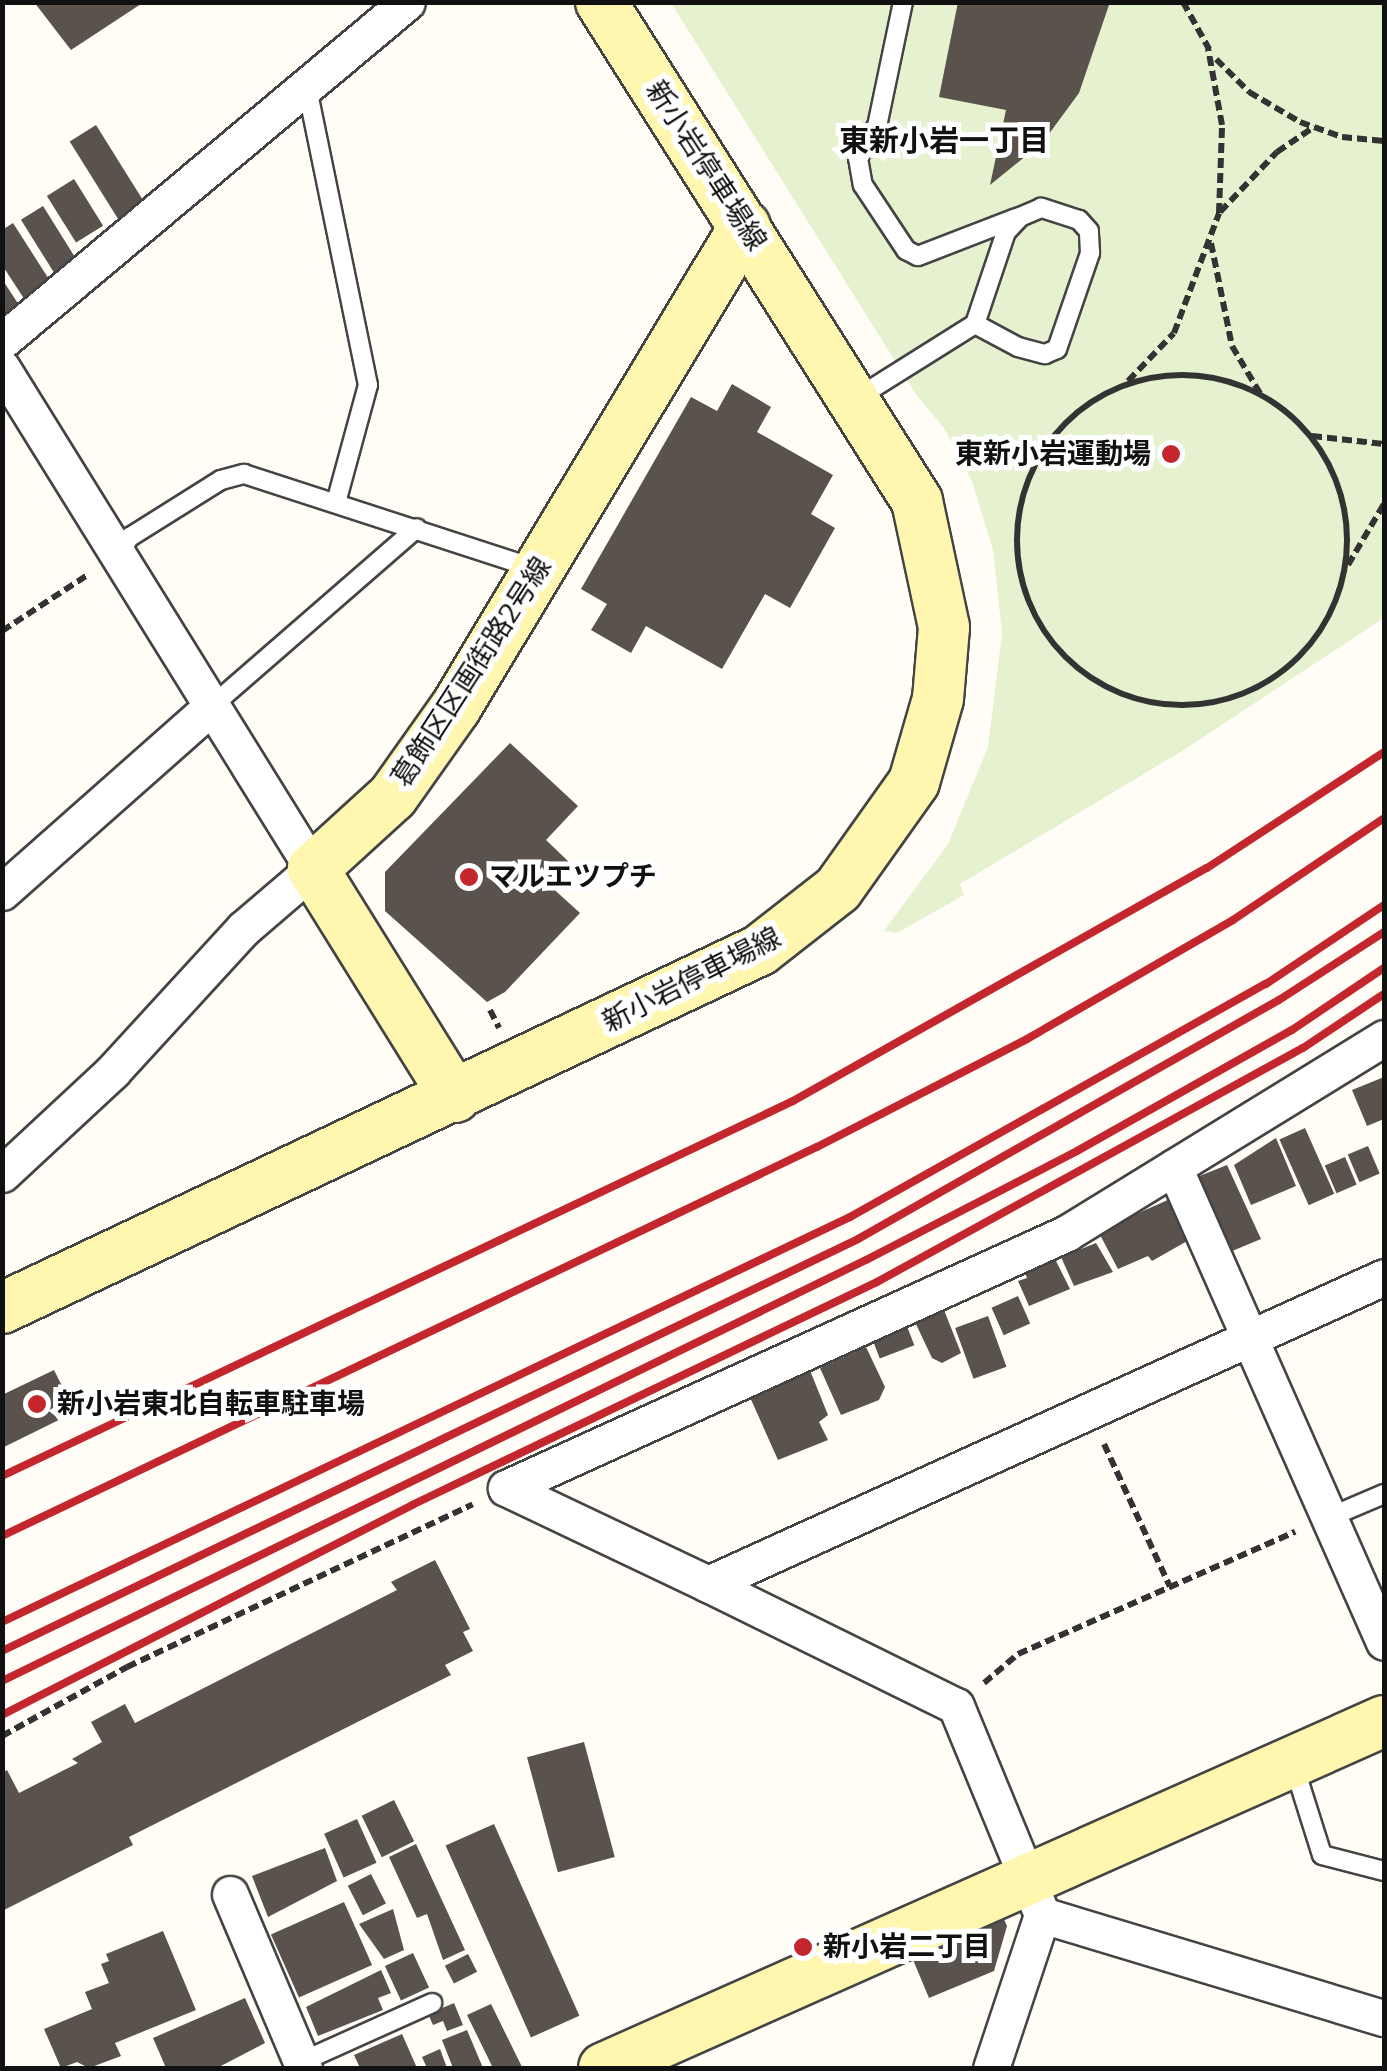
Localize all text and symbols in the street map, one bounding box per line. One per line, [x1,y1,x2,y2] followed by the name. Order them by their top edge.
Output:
[639,75,773,257] street label: 新小岩停車場線
[839,123,1049,159] district label: 東新小岩一丁目
[955,437,1151,471] place label: 東新小岩運動場
[1160,443,1182,465] marker: 東新小岩運動場
[385,551,559,793] street label: 葛飾区区画街路2号線
[489,860,657,894] place label: マルエツプチ
[458,866,480,888] marker: マルエツプチ
[597,921,787,1039] street label: 新小岩停車場線
[57,1387,365,1421] place label: 新小岩東北自転車駐車場
[26,1393,48,1415] marker: 新小岩東北自転車駐車場
[823,1930,991,1964] place label: 新小岩二丁目
[792,1936,814,1958] marker: 新小岩二丁目

